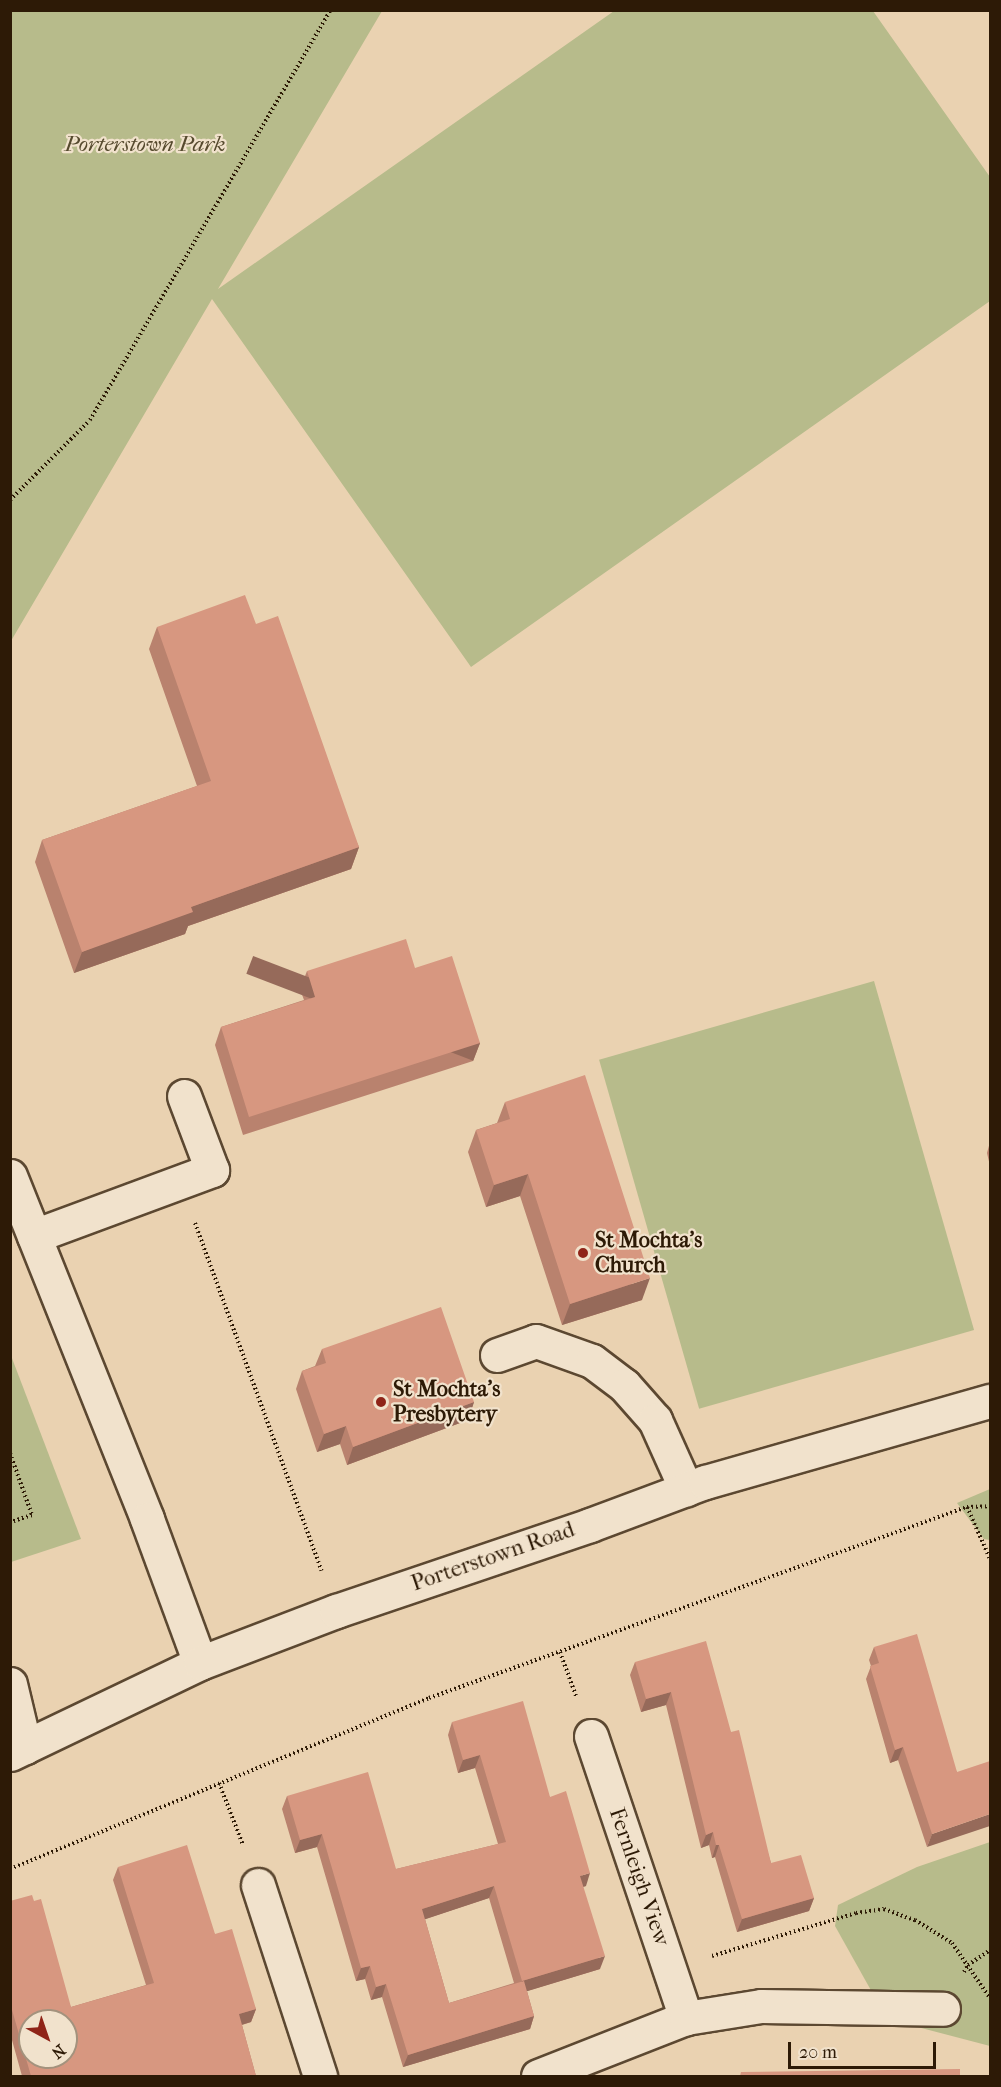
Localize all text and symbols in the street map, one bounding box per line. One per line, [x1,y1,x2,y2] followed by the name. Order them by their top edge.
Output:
[64,132,226,158] park label: Porterstown Park
[595,1227,702,1278] place label: St Mochta's Church
[576,1246,590,1260] marker: St Mochta's Church
[393,1376,500,1428] place label: St Mochta's Presbytery
[374,1395,388,1409] marker: St Mochta's Presbytery
[408,1517,578,1597] street label: Porterstown Road
[603,1804,675,1950] street label: Fernleigh View
[18,2009,78,2069] north arrow
[791,2030,940,2068] scale bar
[48,2040,69,2063] text: N
[799,2042,837,2063] text: 20 m

